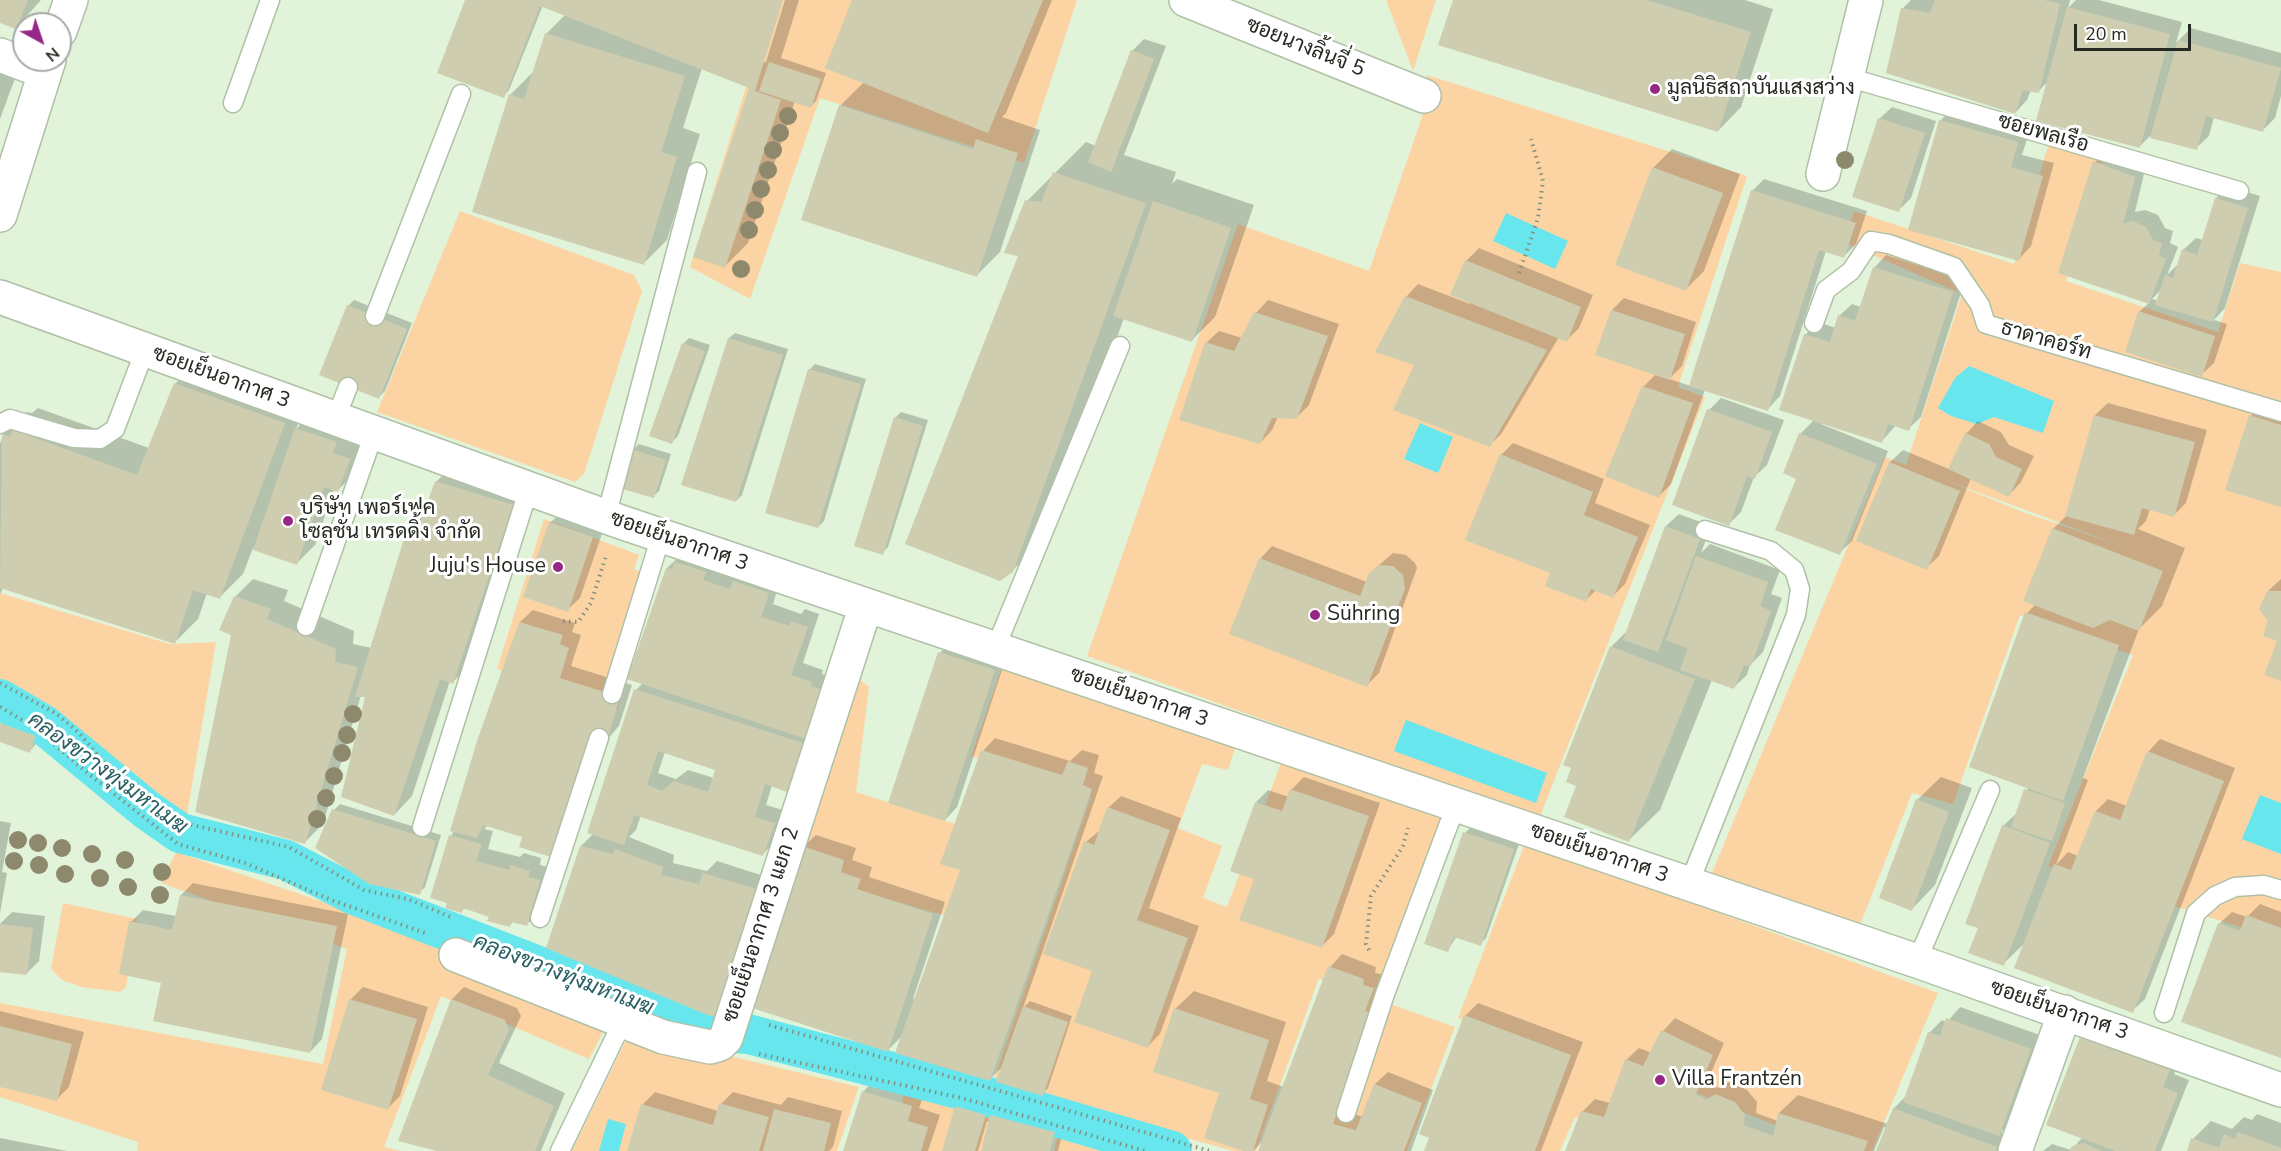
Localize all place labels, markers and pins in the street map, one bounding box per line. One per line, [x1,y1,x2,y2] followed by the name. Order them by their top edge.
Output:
[1667,76,1855,102] place label: มูลนิธิสถาบันแสงสว่าง
[1648,82,1662,96] marker: มูลนิธิสถาบันแสงสว่าง
[300,496,481,546] place label: บริษัท เพอร์เฟค โซลูชั่น เทรดดิ้ง จำกัด
[281,514,295,528] marker: บริษัท เพอร์เฟค โซลูชั่น เทรดดิ้ง จำกัด
[430,554,546,580] place label: Juju's House
[551,560,565,574] marker: Juju's House
[1327,602,1400,628] place label: Sühring
[1308,608,1322,622] marker: Sühring
[1672,1067,1802,1093] place label: Villa Frantzén
[1653,1073,1667,1087] marker: Villa Frantzén

